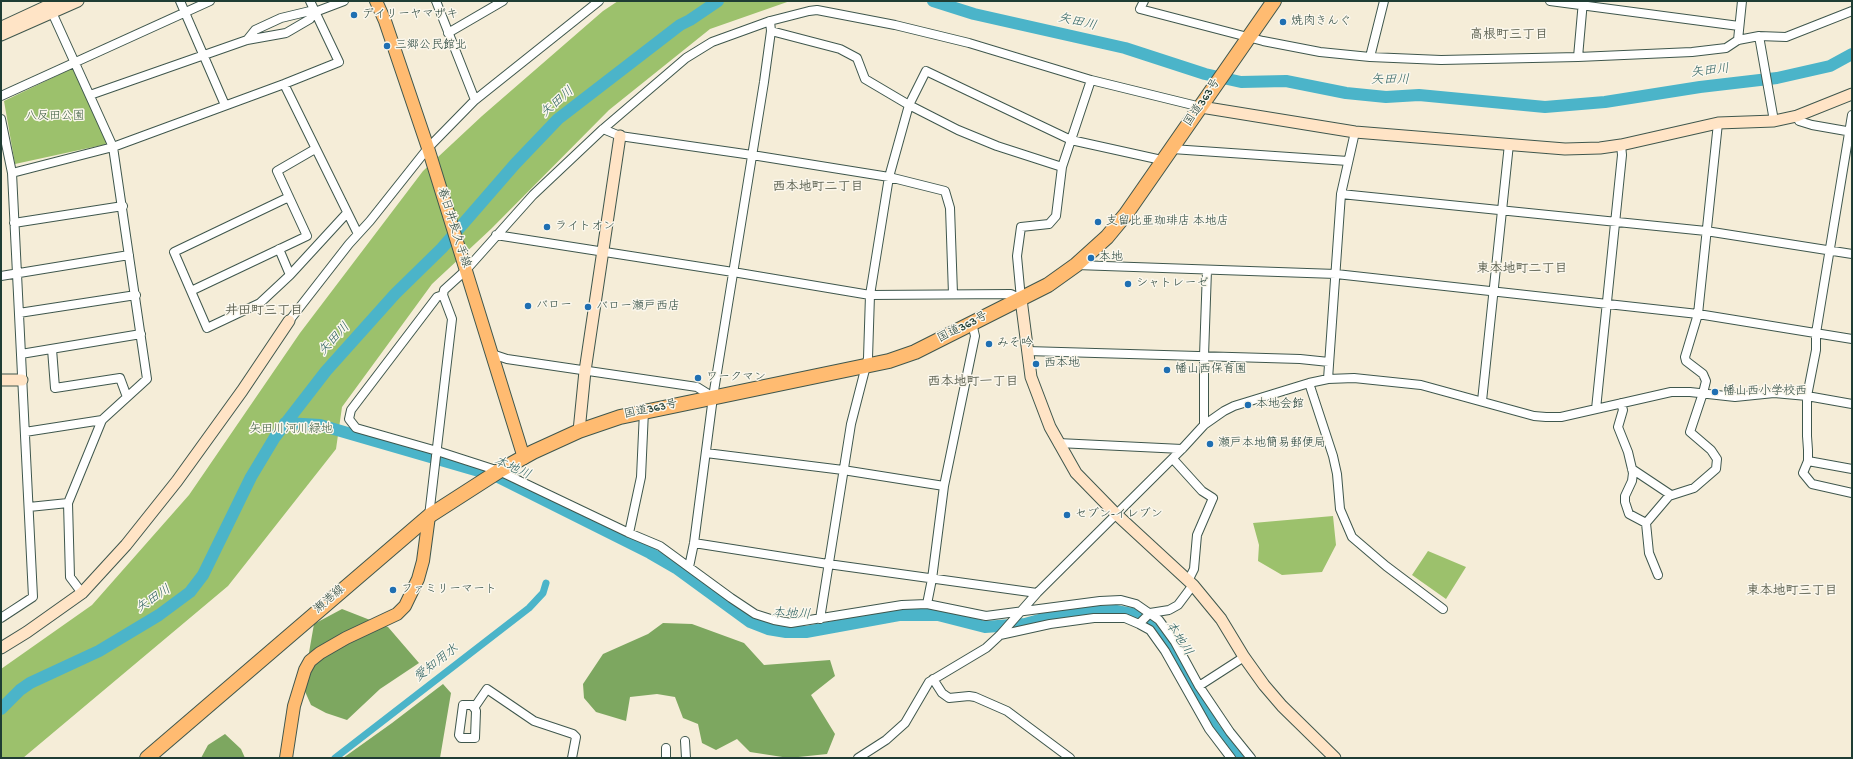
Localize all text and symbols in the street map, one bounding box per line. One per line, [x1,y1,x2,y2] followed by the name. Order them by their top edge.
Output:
[362,8,458,22] place label: デイリーヤマザキ
[349,10,359,20] marker: デイリーヤマザキ
[1056,11,1098,35] water label: 矢田川
[1291,15,1351,29] place label: 焼肉きんぐ
[1278,17,1288,27] marker: 焼肉きんぐ
[1470,28,1548,44] district label: 高根町三丁目
[395,39,467,53] place label: 三郷公民館北
[382,41,392,51] marker: 三郷公民館北
[1690,62,1730,82] water label: 矢田川
[1371,73,1409,89] water label: 矢田川
[1182,76,1224,130] street label: 国道363号
[538,84,578,122] water label: 矢田川
[25,110,85,124] park label: 八反田公園
[773,180,863,196] district label: 西本地町二丁目
[433,186,473,270] street label: 春日井長久手線
[1106,215,1229,229] place label: 支留比亜珈琲店 本地店
[1093,217,1103,227] marker: 支留比亜珈琲店 本地店
[555,220,615,234] place label: ライトオン
[542,222,552,232] marker: ライトオン
[1099,251,1123,265] place label: 本地
[1086,253,1096,263] marker: 本地
[1477,262,1567,278] district label: 東本地町二丁目
[1136,277,1208,291] place label: シャトレーゼ
[1123,279,1133,289] marker: シャトレーゼ
[536,299,572,313] place label: バロー
[596,300,680,314] place label: バロー瀬戸西店
[523,301,533,311] marker: バロー
[583,302,593,312] marker: バロー瀬戸西店
[225,304,303,320] district label: 井田町三丁目
[935,309,991,347] street label: 国道363号
[316,320,354,360] water label: 矢田川
[997,337,1033,351] place label: みそ吟
[984,339,994,349] marker: みそ吟
[1044,357,1080,371] place label: 西本地
[1031,359,1041,369] marker: 西本地
[1175,363,1247,377] place label: 幡山西保育園
[1162,365,1172,375] marker: 幡山西保育園
[706,371,766,385] place label: ワークマン
[693,373,703,383] marker: ワークマン
[928,375,1018,391] district label: 西本地町一丁目
[1723,385,1807,399] place label: 幡山西小学校西
[1710,387,1720,397] marker: 幡山西小学校西
[623,397,679,423] street label: 国道363号
[1256,398,1304,412] place label: 本地会館
[1243,400,1253,410] marker: 本地会館
[249,423,333,437] park label: 矢田川河川緑地
[1218,437,1326,451] place label: 瀬戸本地簡易郵便局
[1205,439,1215,449] marker: 瀬戸本地簡易郵便局
[491,454,533,484] water label: 本地川
[1075,508,1163,522] place label: セブン-イレブン
[1062,510,1072,520] marker: セブン-イレブン
[133,583,175,617] water label: 矢田川
[312,583,348,617] street label: 瀬港線
[401,583,497,597] place label: ファミリーマート
[1747,584,1837,600] district label: 東本地町三丁目
[388,585,398,595] marker: ファミリーマート
[771,606,811,624] water label: 本地川
[1161,618,1195,660] water label: 本地川
[412,642,462,686] water label: 愛知用水

